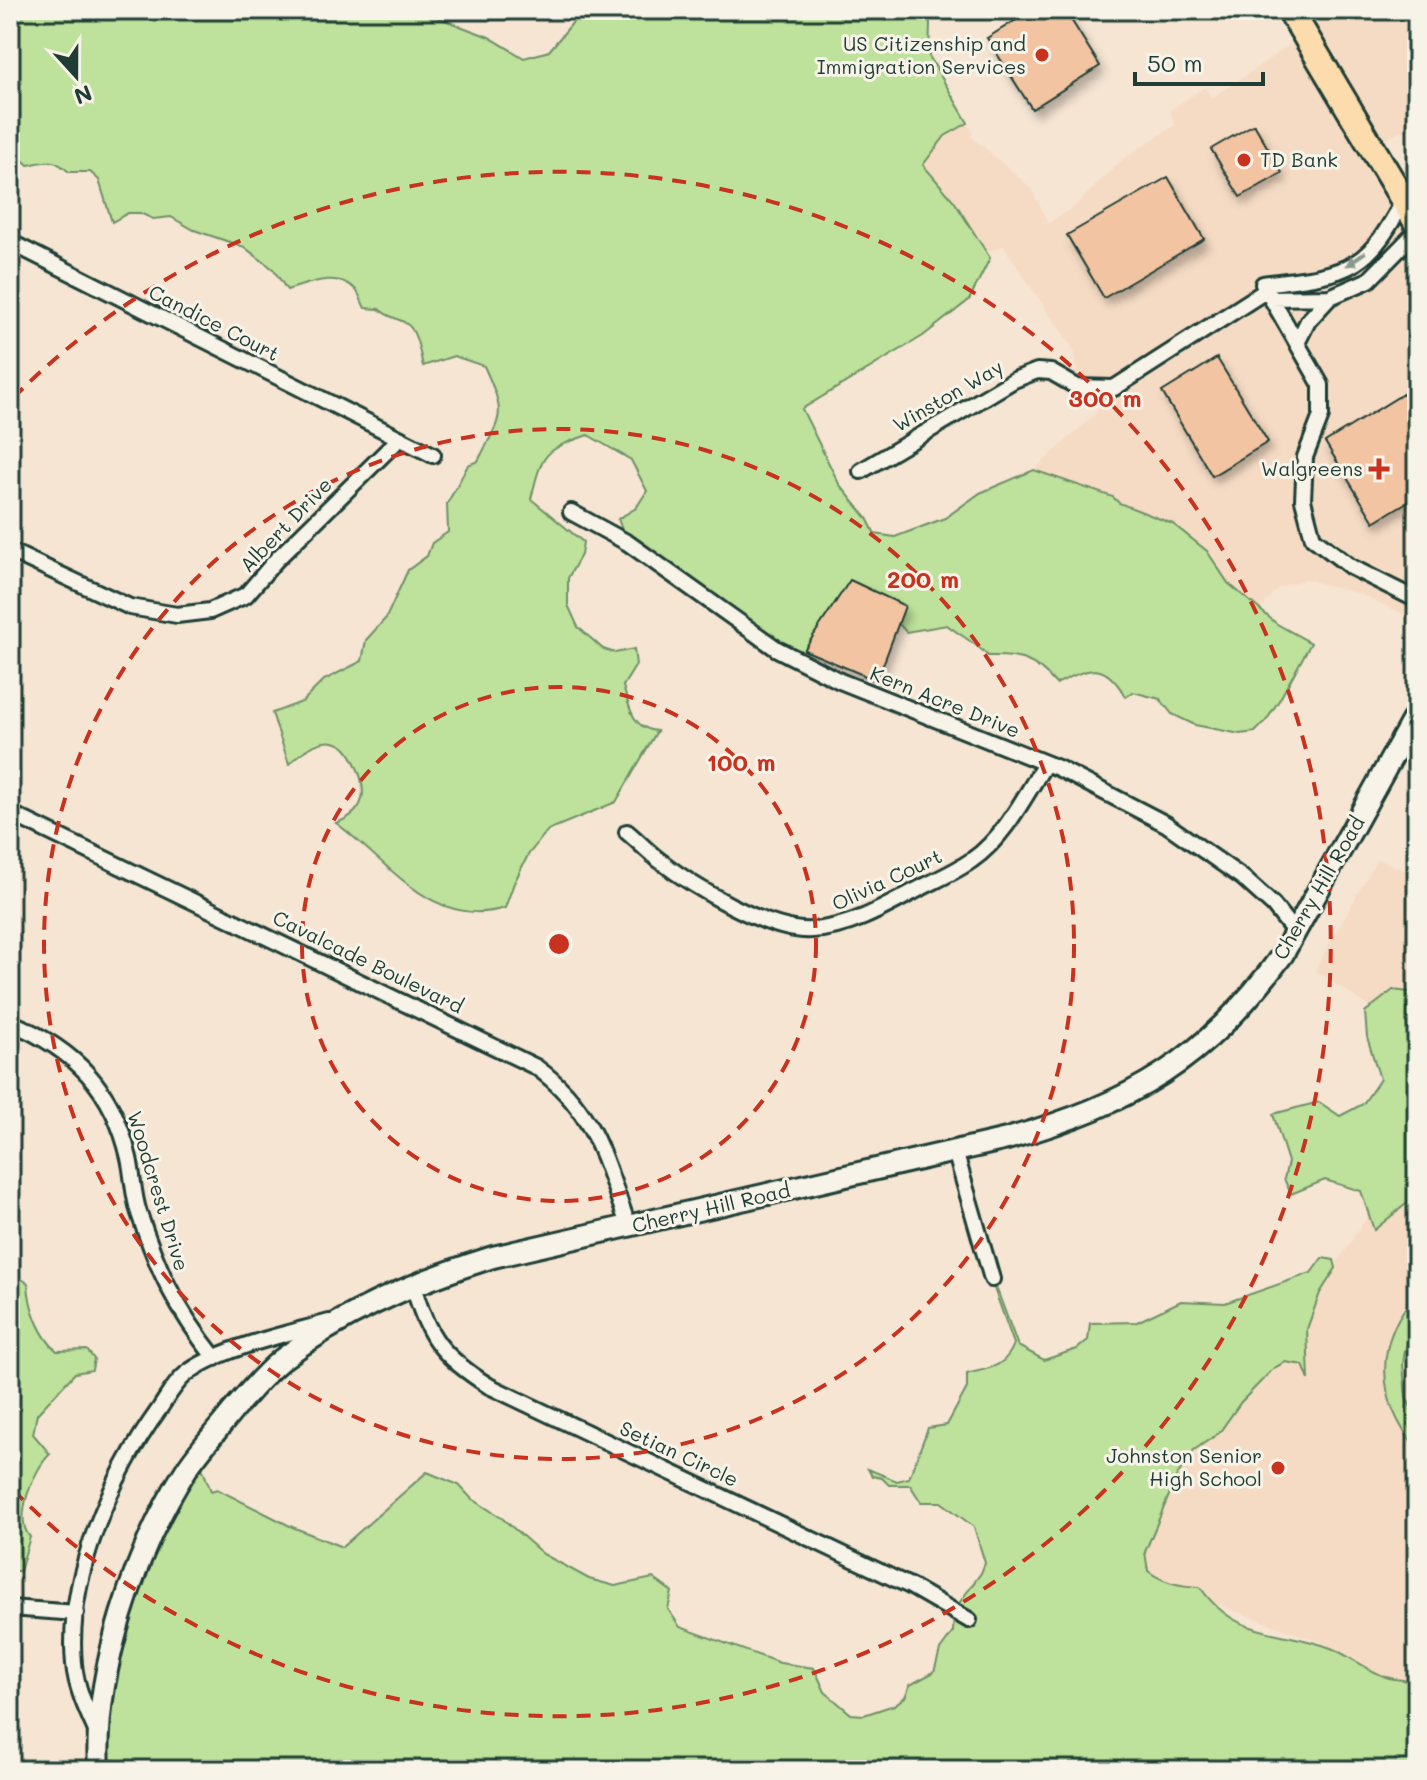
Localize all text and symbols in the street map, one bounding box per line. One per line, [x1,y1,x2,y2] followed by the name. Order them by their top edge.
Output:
[817,30,1026,79] place label: US Citizenship and Immigration Services
[36,36,116,116] north arrow
[1135,36,1263,86] scale bar
[1033,46,1051,64] marker: US Citizenship and Immigration Services
[1147,47,1203,78] text: 50 m
[70,79,96,112] text: N
[1260,146,1338,172] place label: TD Bank
[1235,151,1253,169] marker: TD Bank
[1345,251,1367,267] one-way arrow
[145,278,284,366] street label: Candice Court
[888,353,1007,437] street label: Winston Way
[1069,382,1141,413] text: 300 m
[1261,455,1363,481] place label: Walgreens
[1370,460,1388,478] marker: Walgreens
[234,471,337,577] street label: Albert Drive
[887,563,959,594] text: 200 m
[867,659,1024,743] street label: Kern Acre Drive
[706,746,776,777] text: 100 m
[1267,811,1370,964] street label: Cherry Hill Road
[827,842,946,916] street label: Olivia Court
[269,904,468,1019] street label: Cavalcade Boulevard
[545,930,573,958] centre of rings
[122,1108,196,1274] street label: Woodcrest Drive
[629,1176,792,1238] street label: Cherry Hill Road
[616,1414,743,1492] street label: Setian Circle
[1106,1442,1262,1491] place label: Johnston Senior High School
[1269,1459,1287,1477] marker: Johnston Senior High School

